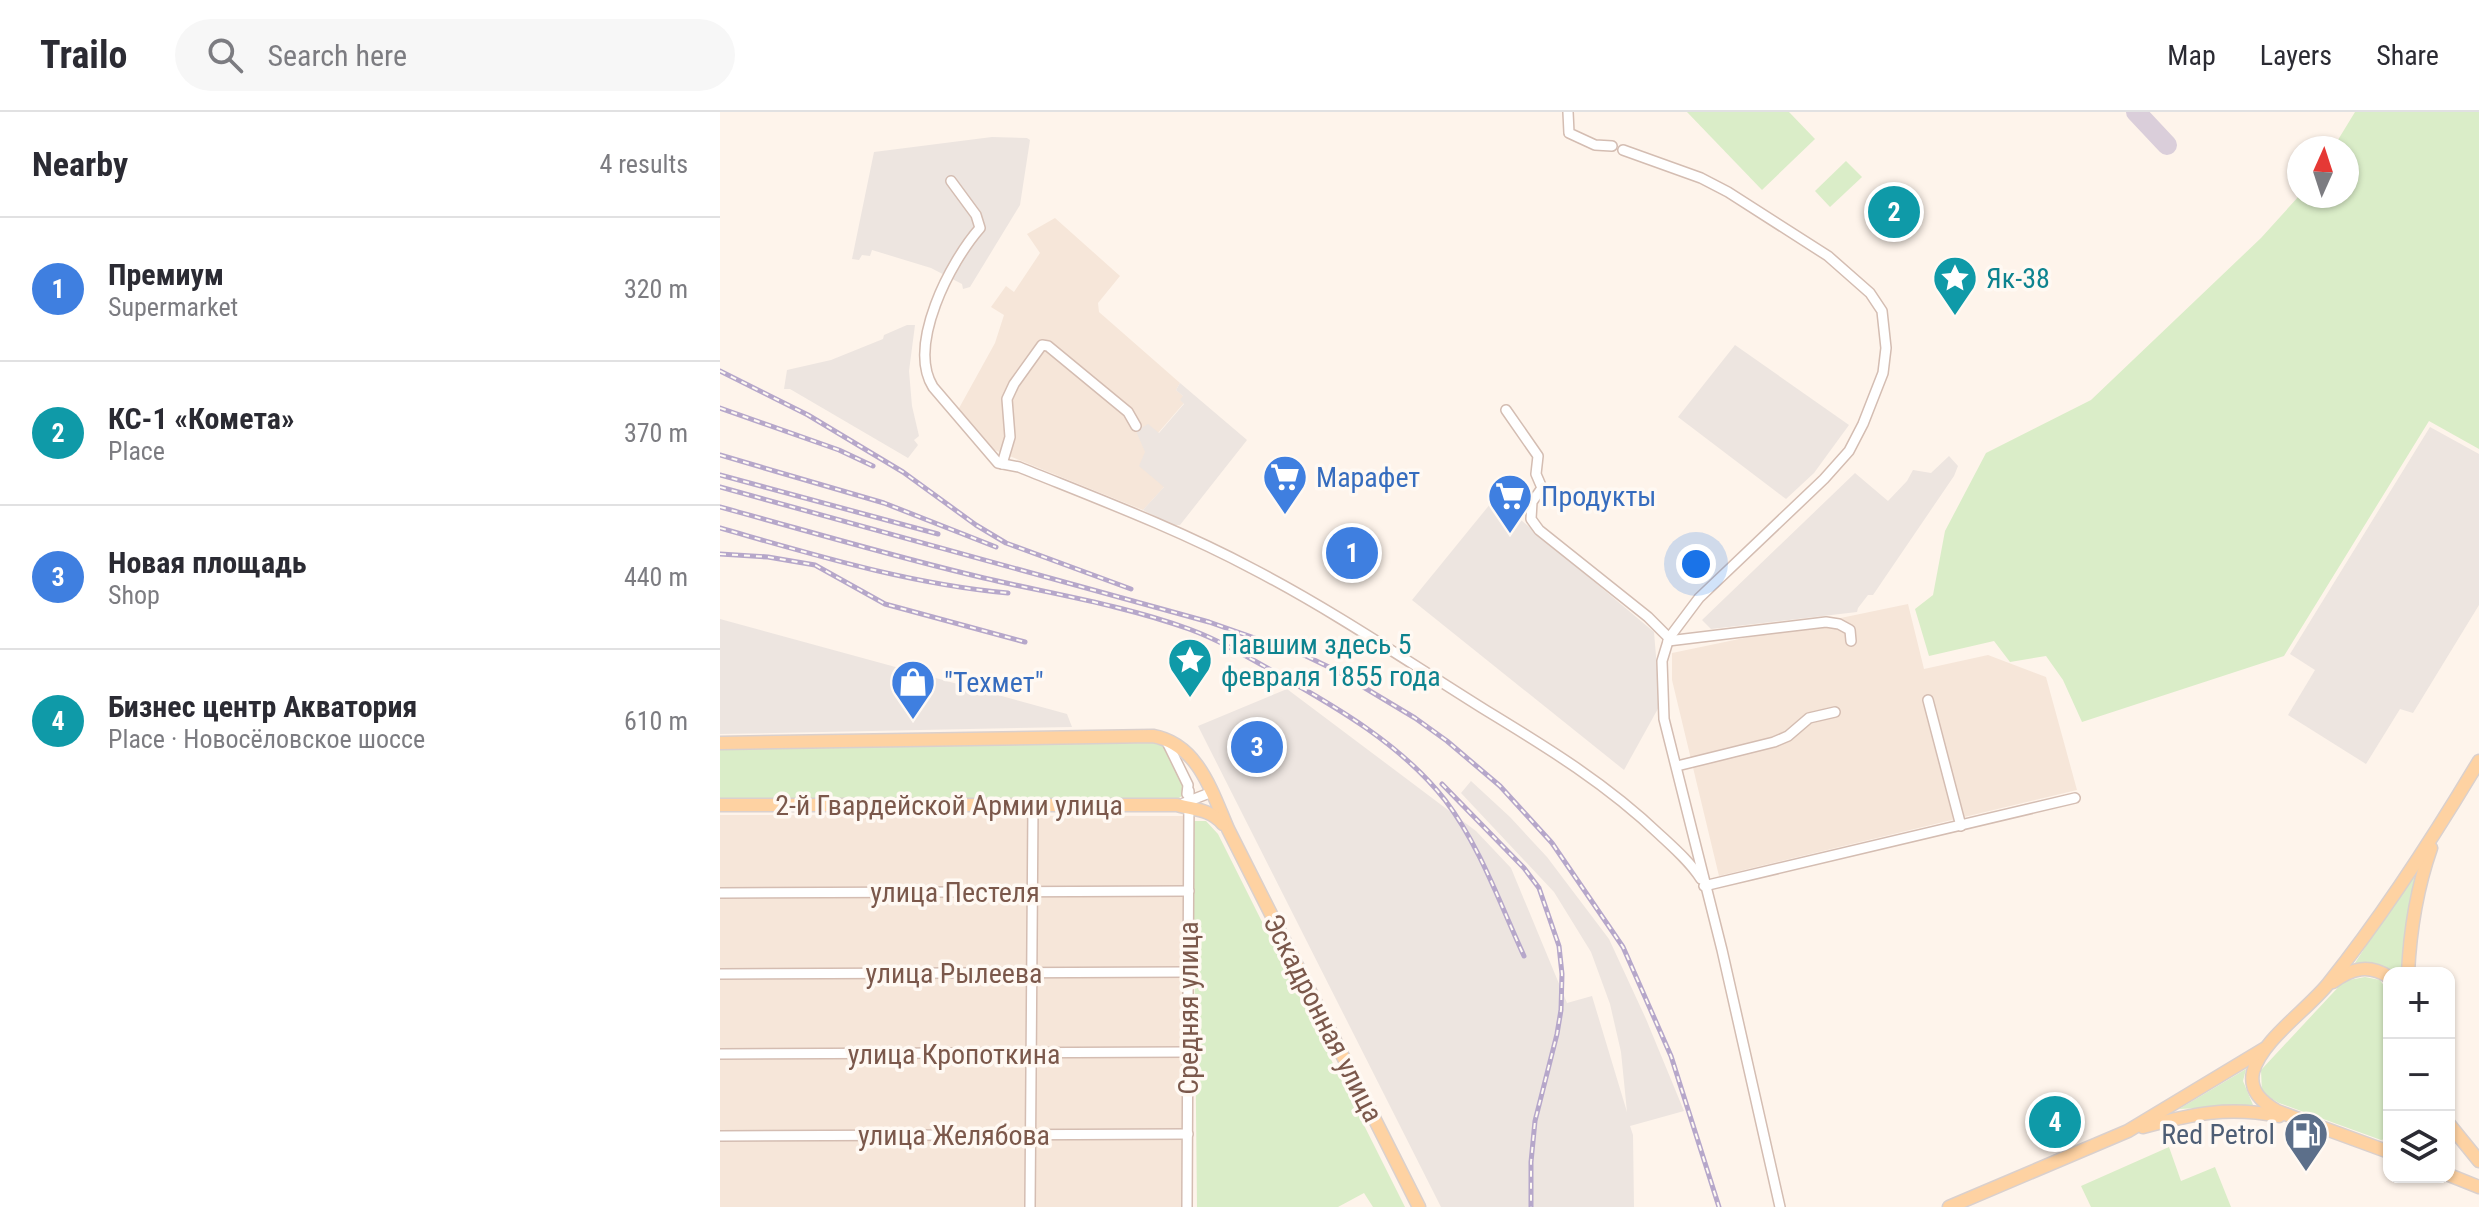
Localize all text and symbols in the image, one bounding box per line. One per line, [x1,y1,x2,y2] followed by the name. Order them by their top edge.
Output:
[175,19,735,91] search box
[40,33,127,77] text: Trailo
[203,33,247,77] icon: search
[267,38,407,73] text: Search here
[2167,39,2216,72] text: Map
[2260,39,2332,72] text: Layers
[2376,39,2439,72] text: Share
[2287,136,2359,208] north arrow
[32,144,128,184] text: Nearby
[599,149,688,179] text: 4 results
[1868,182,1920,242] pin: 2
[1931,254,1979,317] place icon: Як-38
[108,257,224,292] text: Премиум
[1986,262,2050,295] place label: Як-38
[51,274,65,304] text: 1
[624,274,688,304] text: 320 m
[108,292,238,322] text: Supermarket
[108,401,294,436] text: КС-1 «Комета»
[51,418,65,448] text: 2
[624,418,688,448] text: 370 m
[108,436,165,466] text: Place
[1261,453,1309,516] supermarket icon: Марафет
[1316,461,1420,494] place label: Марафет
[1486,472,1534,535] supermarket icon: Продукты
[1541,480,1656,513] place label: Продукты
[1326,523,1378,583] pin: 1
[1676,544,1716,584] your location
[108,545,307,580] text: Новая площадь
[51,562,65,592] text: 3
[624,562,688,592] text: 440 m
[108,580,160,610] text: Shop
[1221,628,1441,693] place label: Павшим здесь 5 февраля 1855 года
[1166,636,1214,699] place icon: Павшим здесь 5 февраля 1855 года
[889,658,937,721] shop icon: "Техмет"
[944,666,1044,699] place label: "Техмет"
[108,689,417,724] text: Бизнес центр Акватория
[51,706,65,736] text: 4
[624,706,688,736] text: 610 m
[1231,717,1283,777] pin: 3
[108,724,425,754] text: Place · Новосёловское шоссе
[775,789,1123,822] street label: 2-й Гвардейской Армии улица
[870,876,1040,909] street label: улица Пестеля
[1256,909,1390,1127] street label: Эскадронная улица
[1172,921,1205,1095] street label: Средняя улица
[866,957,1042,990] street label: улица Рылеева
[2383,967,2455,1183] map controls
[2383,967,2455,1039] button: +
[848,1038,1060,1071] street label: улица Кропоткина
[2383,1039,2455,1111] button: −
[2029,1092,2081,1152] pin: 4
[2282,1110,2330,1173] fuel station icon: Red Petrol
[2383,1111,2455,1183] button: layers
[2161,1118,2275,1151] place label: Red Petrol
[858,1119,1050,1152] street label: улица Желябова

